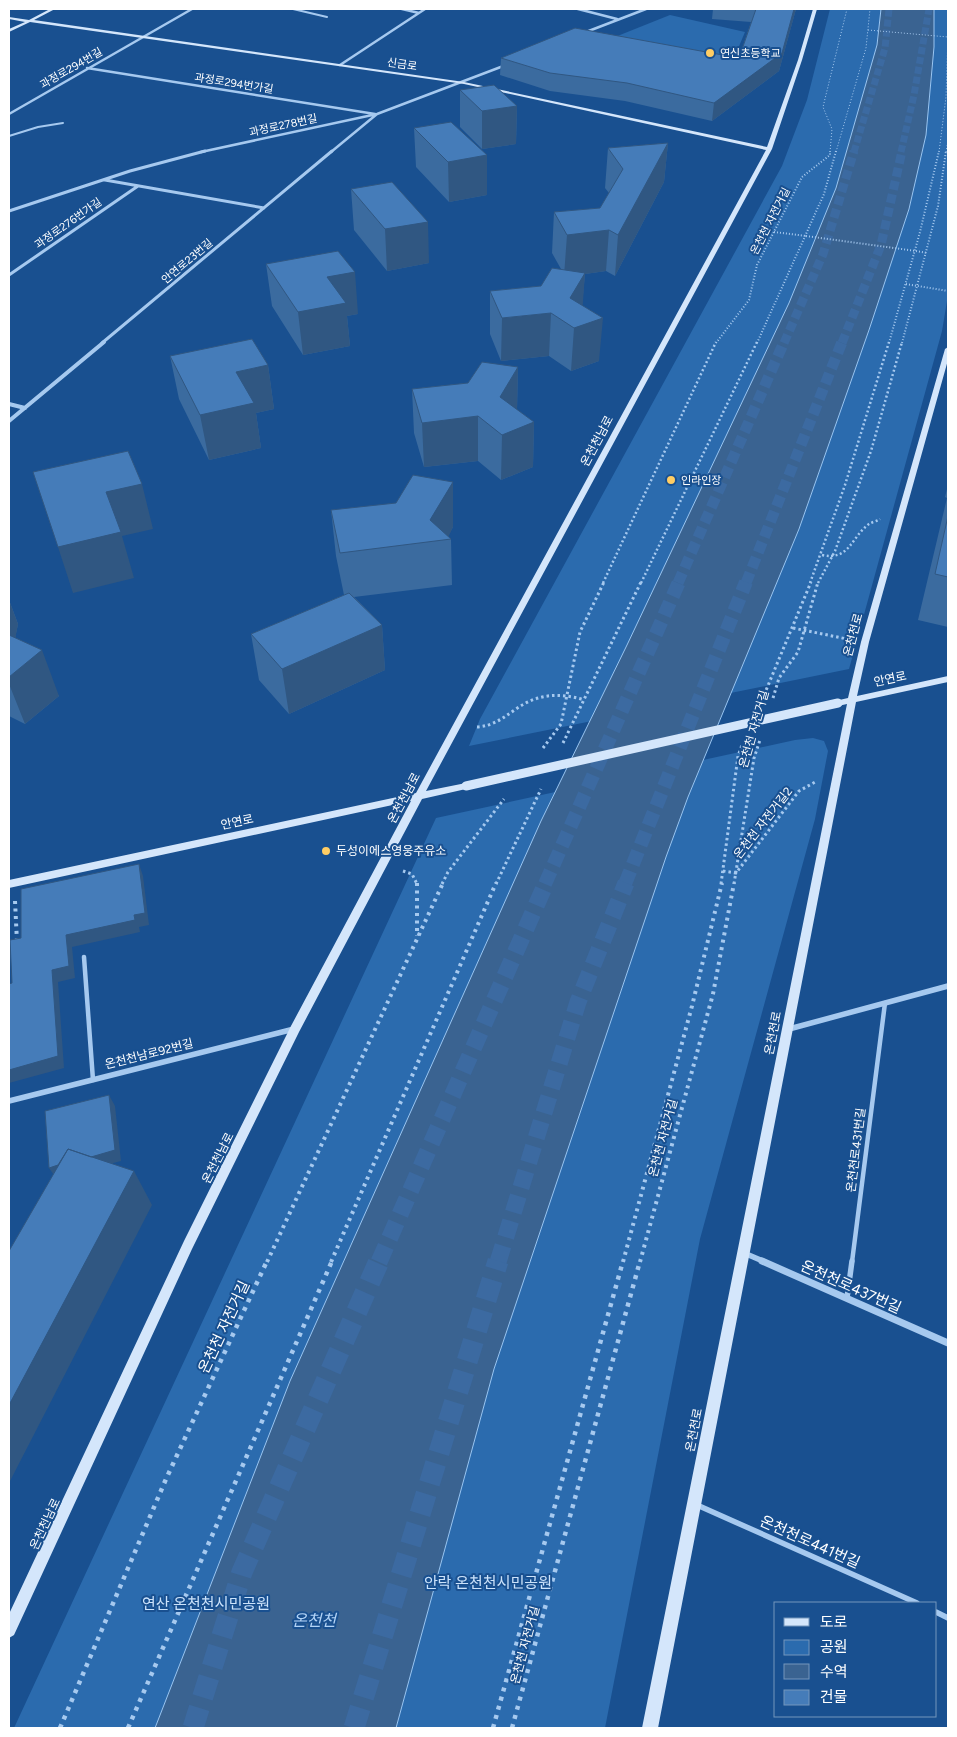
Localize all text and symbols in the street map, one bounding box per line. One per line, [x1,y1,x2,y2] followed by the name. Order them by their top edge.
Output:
[38,45,105,92] street label: 과정로294번길
[704,47,716,59] marker: 연신초등학교
[720,47,781,60] place label: 연신초등학교
[386,56,418,73] street label: 신금로
[193,71,274,96] street label: 과정로294번가길
[248,112,318,139] street label: 과정로278번길
[748,186,793,257] street label: 온천천 자전거길
[32,195,104,251] street label: 과정로276번가길
[159,236,216,287] street label: 안연로23번길
[578,413,616,469] street label: 온천천남로
[665,474,677,486] marker: 인라인장
[681,474,721,487] place label: 인라인장
[841,612,865,658] street label: 온천천로
[872,669,908,689] street label: 안연로
[736,688,772,770] street label: 온천천 자전거길
[385,770,423,826] street label: 온천천남로
[731,784,795,862] street label: 온천천 자전거길2
[219,812,255,832] street label: 안연로
[336,844,446,858] place label: 두성이에스영웅주유소
[320,845,332,857] marker: 두성이에스영웅주유소
[762,1010,784,1056] street label: 온천천로
[103,1036,195,1072] street label: 온천천남로92번길
[646,1097,680,1179] street label: 온천천 자전거길
[844,1107,868,1193] street label: 온천천로431번길
[199,1130,237,1186] street label: 온천천남로
[798,1257,904,1317] street label: 온천천로437번길
[195,1278,253,1376] street label: 온천천 자전거길
[683,1407,705,1453] street label: 온천천로
[27,1496,63,1552] street label: 온천천남로
[757,1512,863,1572] street label: 온천천로441번길
[424,1574,552,1592] park label: 안락 온천천시민공원
[142,1595,270,1613] park label: 연산 온천천시민공원
[774,1602,937,1717] legend
[508,1604,542,1686] street label: 온천천 자전거길
[292,1611,338,1630] water label: 온천천
[820,1613,848,1631] text: 도로
[820,1638,848,1656] text: 공원
[820,1663,848,1681] text: 수역
[820,1688,848,1706] text: 건물

